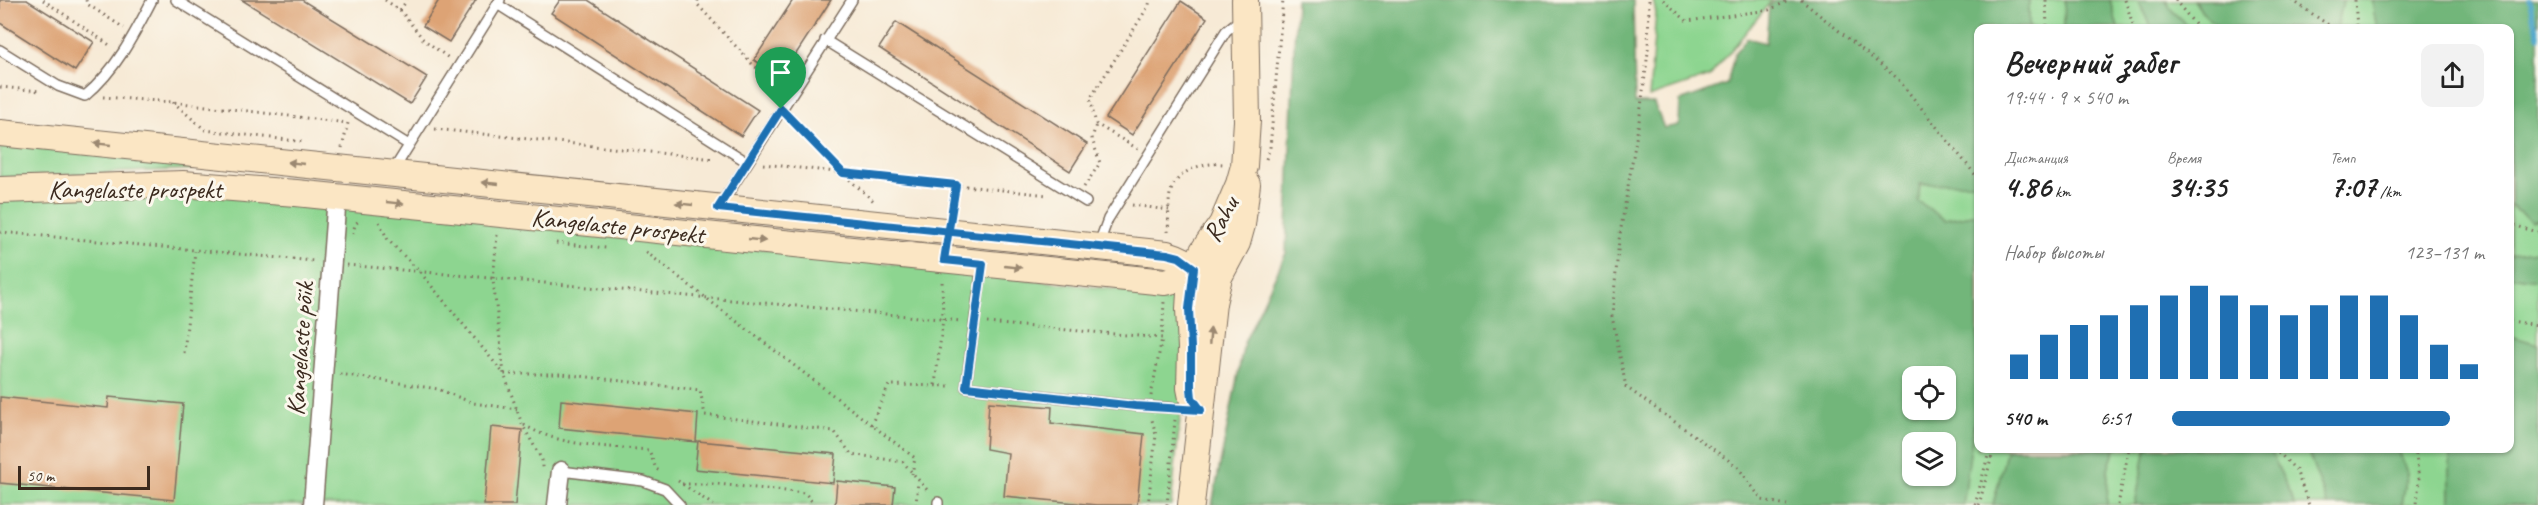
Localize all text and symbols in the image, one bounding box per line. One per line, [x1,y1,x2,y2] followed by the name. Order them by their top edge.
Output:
[2004,41,2177,83] text: Вечерний забег
[2421,44,2484,107] button: share
[755,47,806,109] pin
[764,56,797,89] icon: arrive
[2004,85,2128,110] text: 19:44 · 9 × 540 m
[93,139,112,149] one-way arrow
[2004,148,2068,168] text: Дистанция
[2167,148,2201,168] text: Время
[2330,148,2356,168] text: Темп
[287,158,306,168] one-way arrow
[2004,168,2051,206] text: 4.86
[2167,168,2226,206] text: 34:35
[2330,168,2376,206] text: 7:07
[48,173,224,206] street label: Kangelaste prospekt
[481,178,500,188] one-way arrow
[2051,182,2071,202] text: km
[2376,182,2401,202] text: /km
[1195,189,1248,247] street label: Rahu
[386,198,405,208] one-way arrow
[674,199,693,209] one-way arrow
[530,201,708,252] street label: Kangelaste prospekt
[747,235,766,245] one-way arrow
[2004,240,2103,265] text: Набор высоты
[2405,240,2484,265] text: 123–131 m
[1004,262,1023,272] one-way arrow
[279,279,321,417] street label: Kangelaste põik
[1205,326,1215,345] one-way arrow
[1902,366,1956,486] map controls
[1902,366,1956,420] button: locate
[2004,406,2047,431] text: 540 m
[2100,406,2131,431] text: 6:51
[1902,432,1956,486] button: layers
[18,463,150,490] scale bar
[27,466,54,486] text: 50 m

